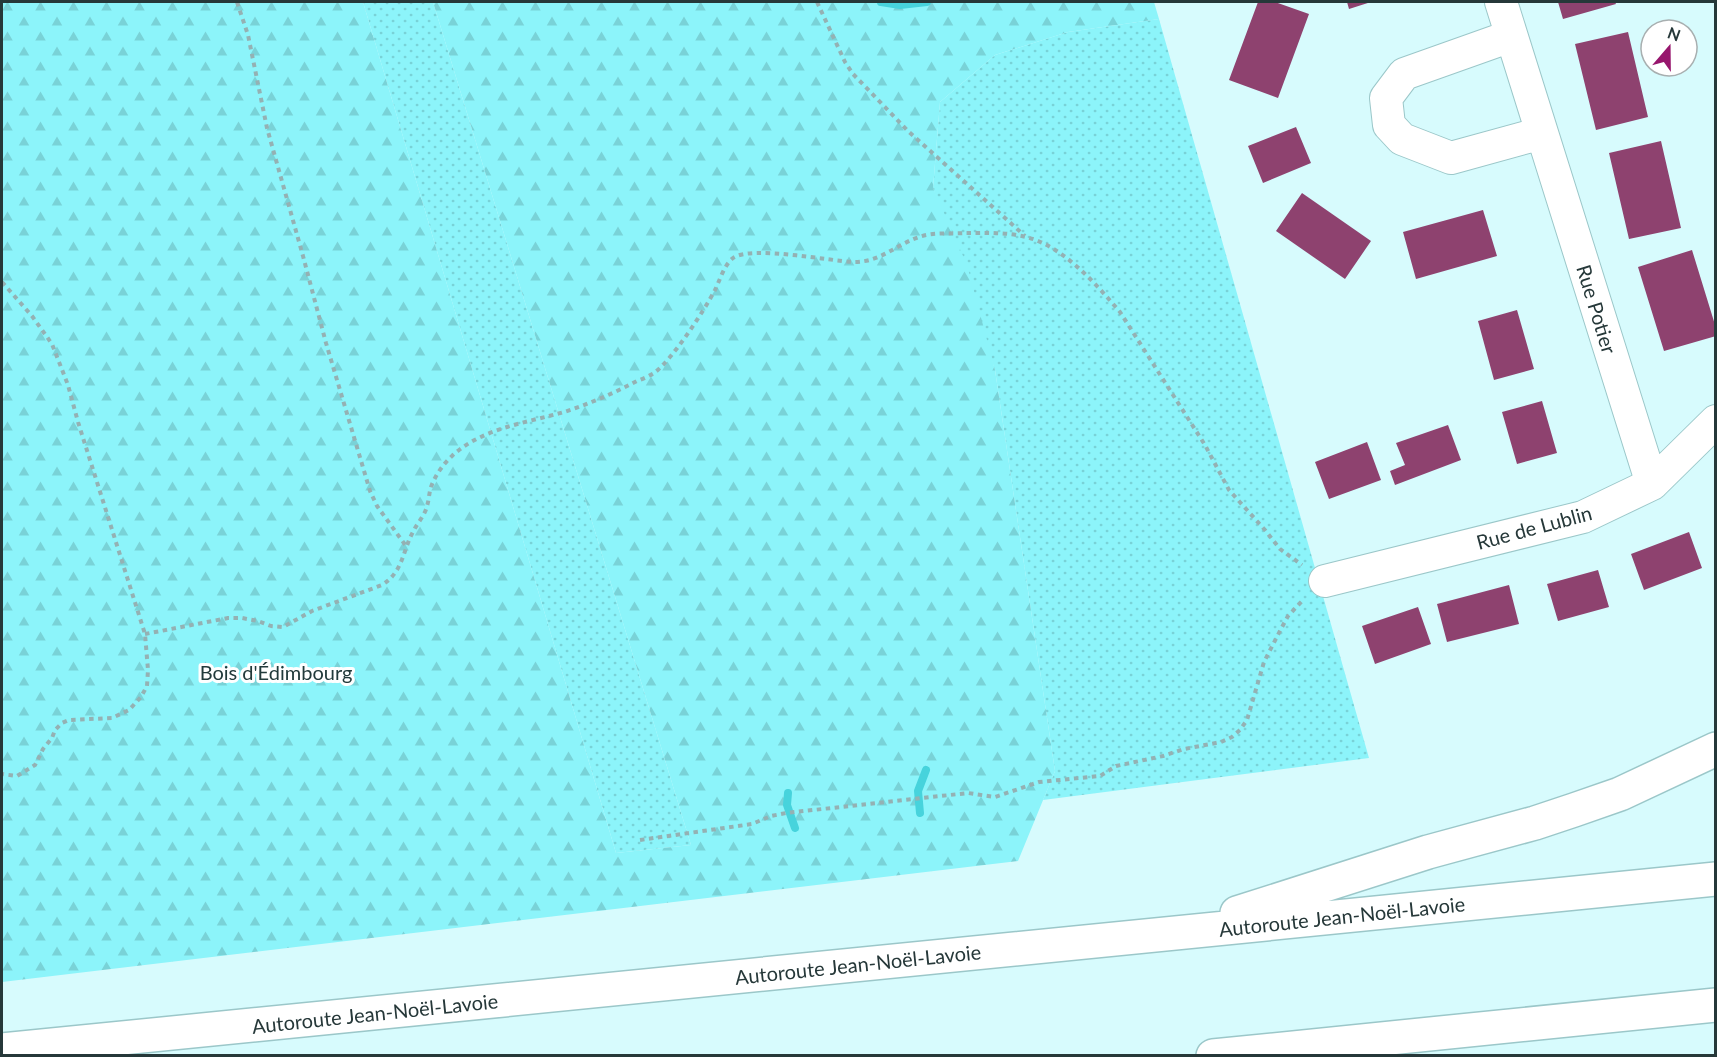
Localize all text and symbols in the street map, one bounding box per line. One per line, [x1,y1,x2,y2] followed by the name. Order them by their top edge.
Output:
[1639,18,1699,78] north arrow
[1665,22,1683,44] text: N
[1572,262,1622,357] street label: Rue Potier
[1474,500,1594,554] street label: Rue de Lublin
[200,660,352,684] park label: Bois d'Édimbourg
[1218,891,1466,941] street label: Autoroute Jean-Noël-Lavoie
[734,939,982,989] street label: Autoroute Jean-Noël-Lavoie
[251,988,499,1038] street label: Autoroute Jean-Noël-Lavoie

